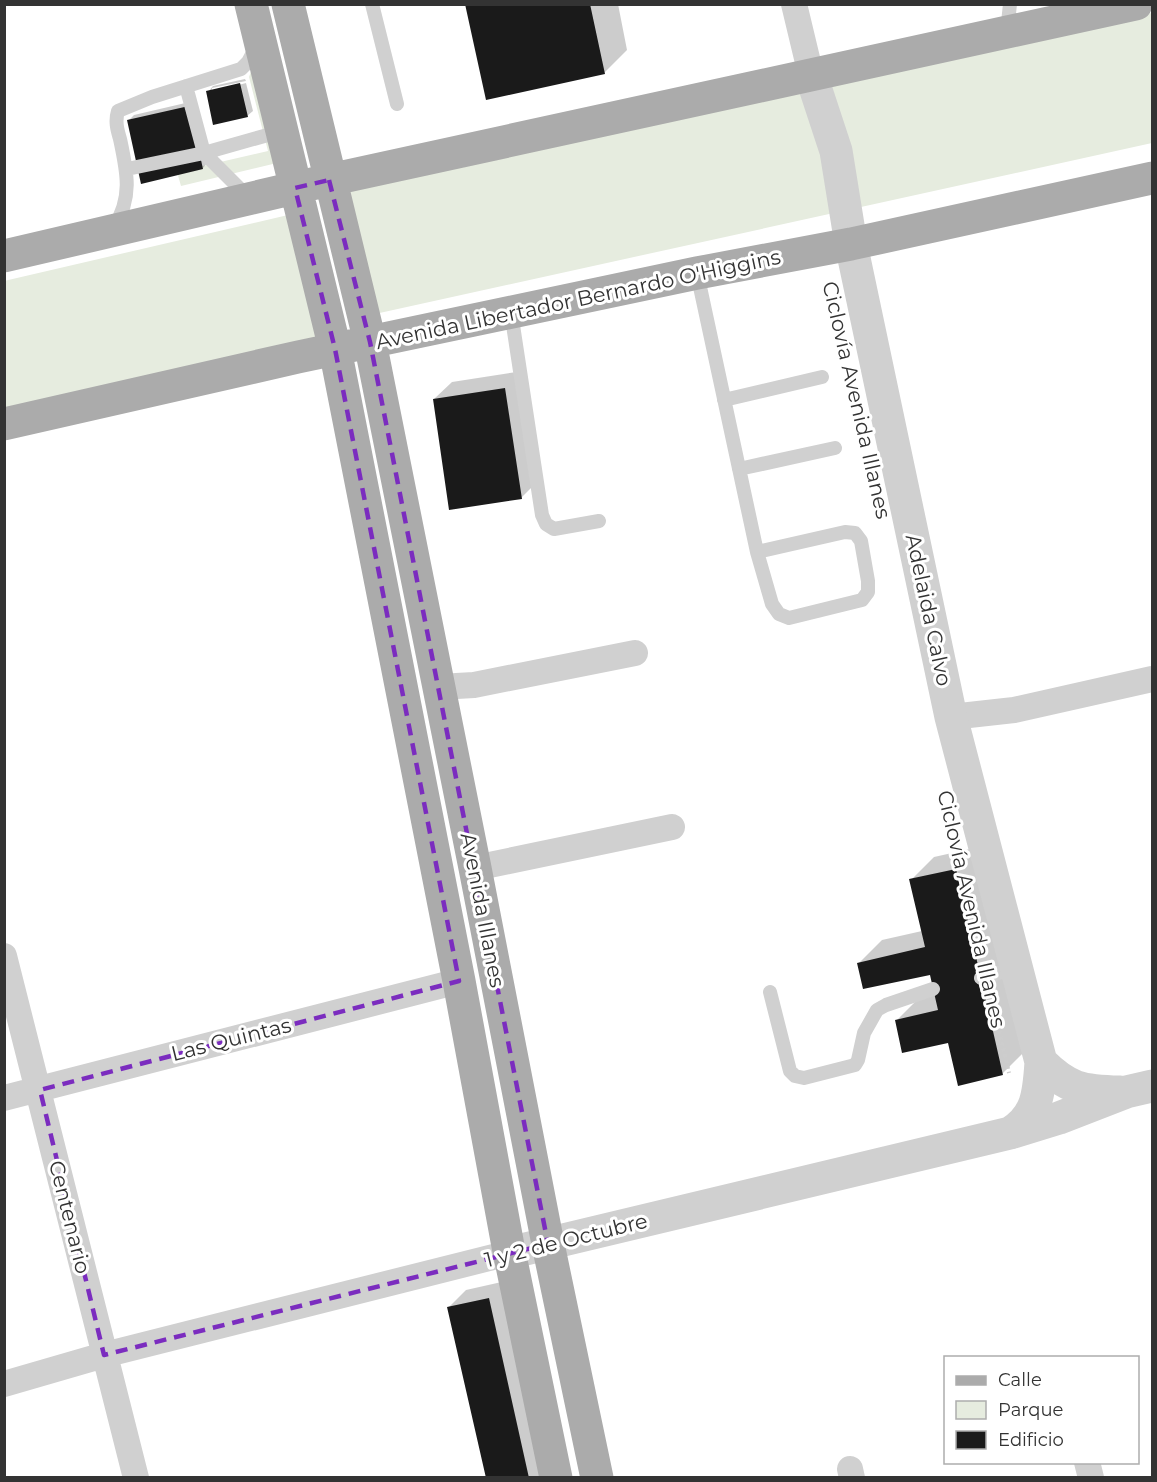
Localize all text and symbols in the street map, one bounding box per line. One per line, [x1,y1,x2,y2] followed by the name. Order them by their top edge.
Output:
[373,244,783,354] street label: Avenida Libertador Bernardo O'Higgins
[817,279,897,521] street label: Ciclovía Avenida Illanes
[901,532,957,688] street label: Adelaida Calvo
[932,788,1012,1030] street label: Ciclovía Avenida Illanes
[456,830,510,990] street label: Avenida Illanes
[168,1012,294,1066] street label: Las Quintas
[44,1158,96,1276] street label: Centenario
[482,1208,650,1272] street label: 1 y 2 de Octubre
[944,1356,1139,1464] legend
[998,1369,1042,1391] text: Calle
[998,1399,1064,1421] text: Parque
[998,1429,1064,1451] text: Edificio

